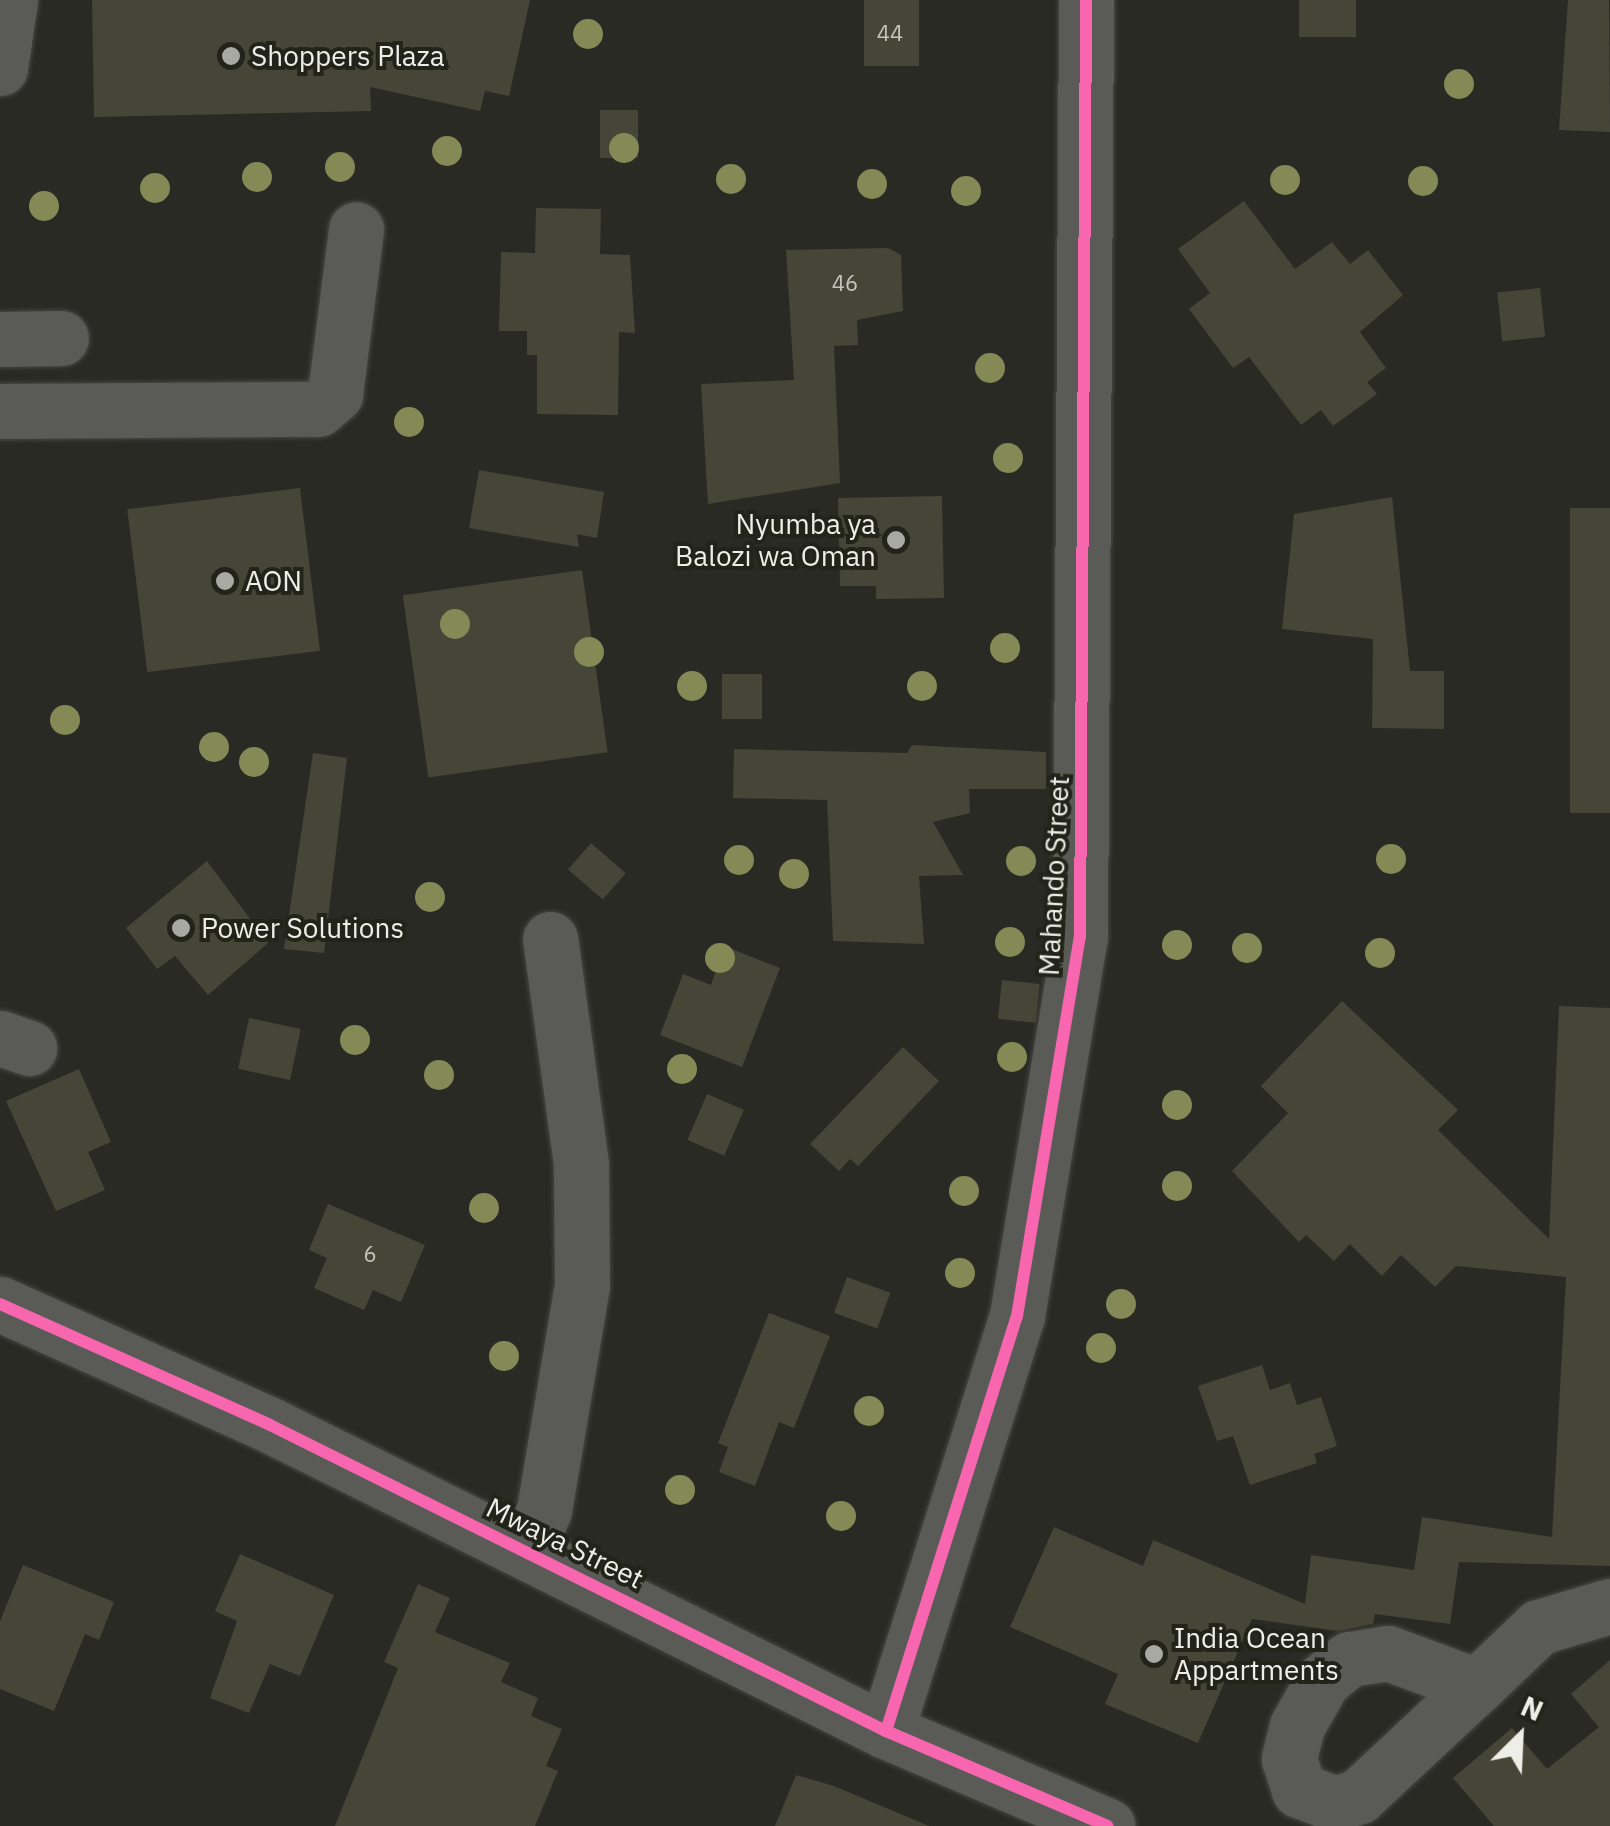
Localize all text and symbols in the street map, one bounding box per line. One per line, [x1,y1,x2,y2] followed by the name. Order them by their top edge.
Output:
[877,20,903,46] house number: 44
[251,39,445,73] place label: Shoppers Plaza
[220,45,242,67] marker: Shoppers Plaza
[832,270,858,296] house number: 46
[675,507,876,573] place label: Nyumba ya Balozi wa Oman
[885,529,907,551] marker: Nyumba ya Balozi wa Oman
[245,564,302,598] place label: AON
[214,570,236,592] marker: AON
[1032,775,1076,977] street label: Mahando Street
[201,911,404,945] place label: Power Solutions
[170,917,192,939] marker: Power Solutions
[363,1241,377,1267] house number: 6
[481,1490,649,1596] street label: Mwaya Street
[1174,1621,1339,1687] place label: India Ocean Appartments
[1143,1643,1165,1665] marker: India Ocean Appartments
[1470,1686,1570,1786] north arrow
[1516,1687,1549,1729] text: N

